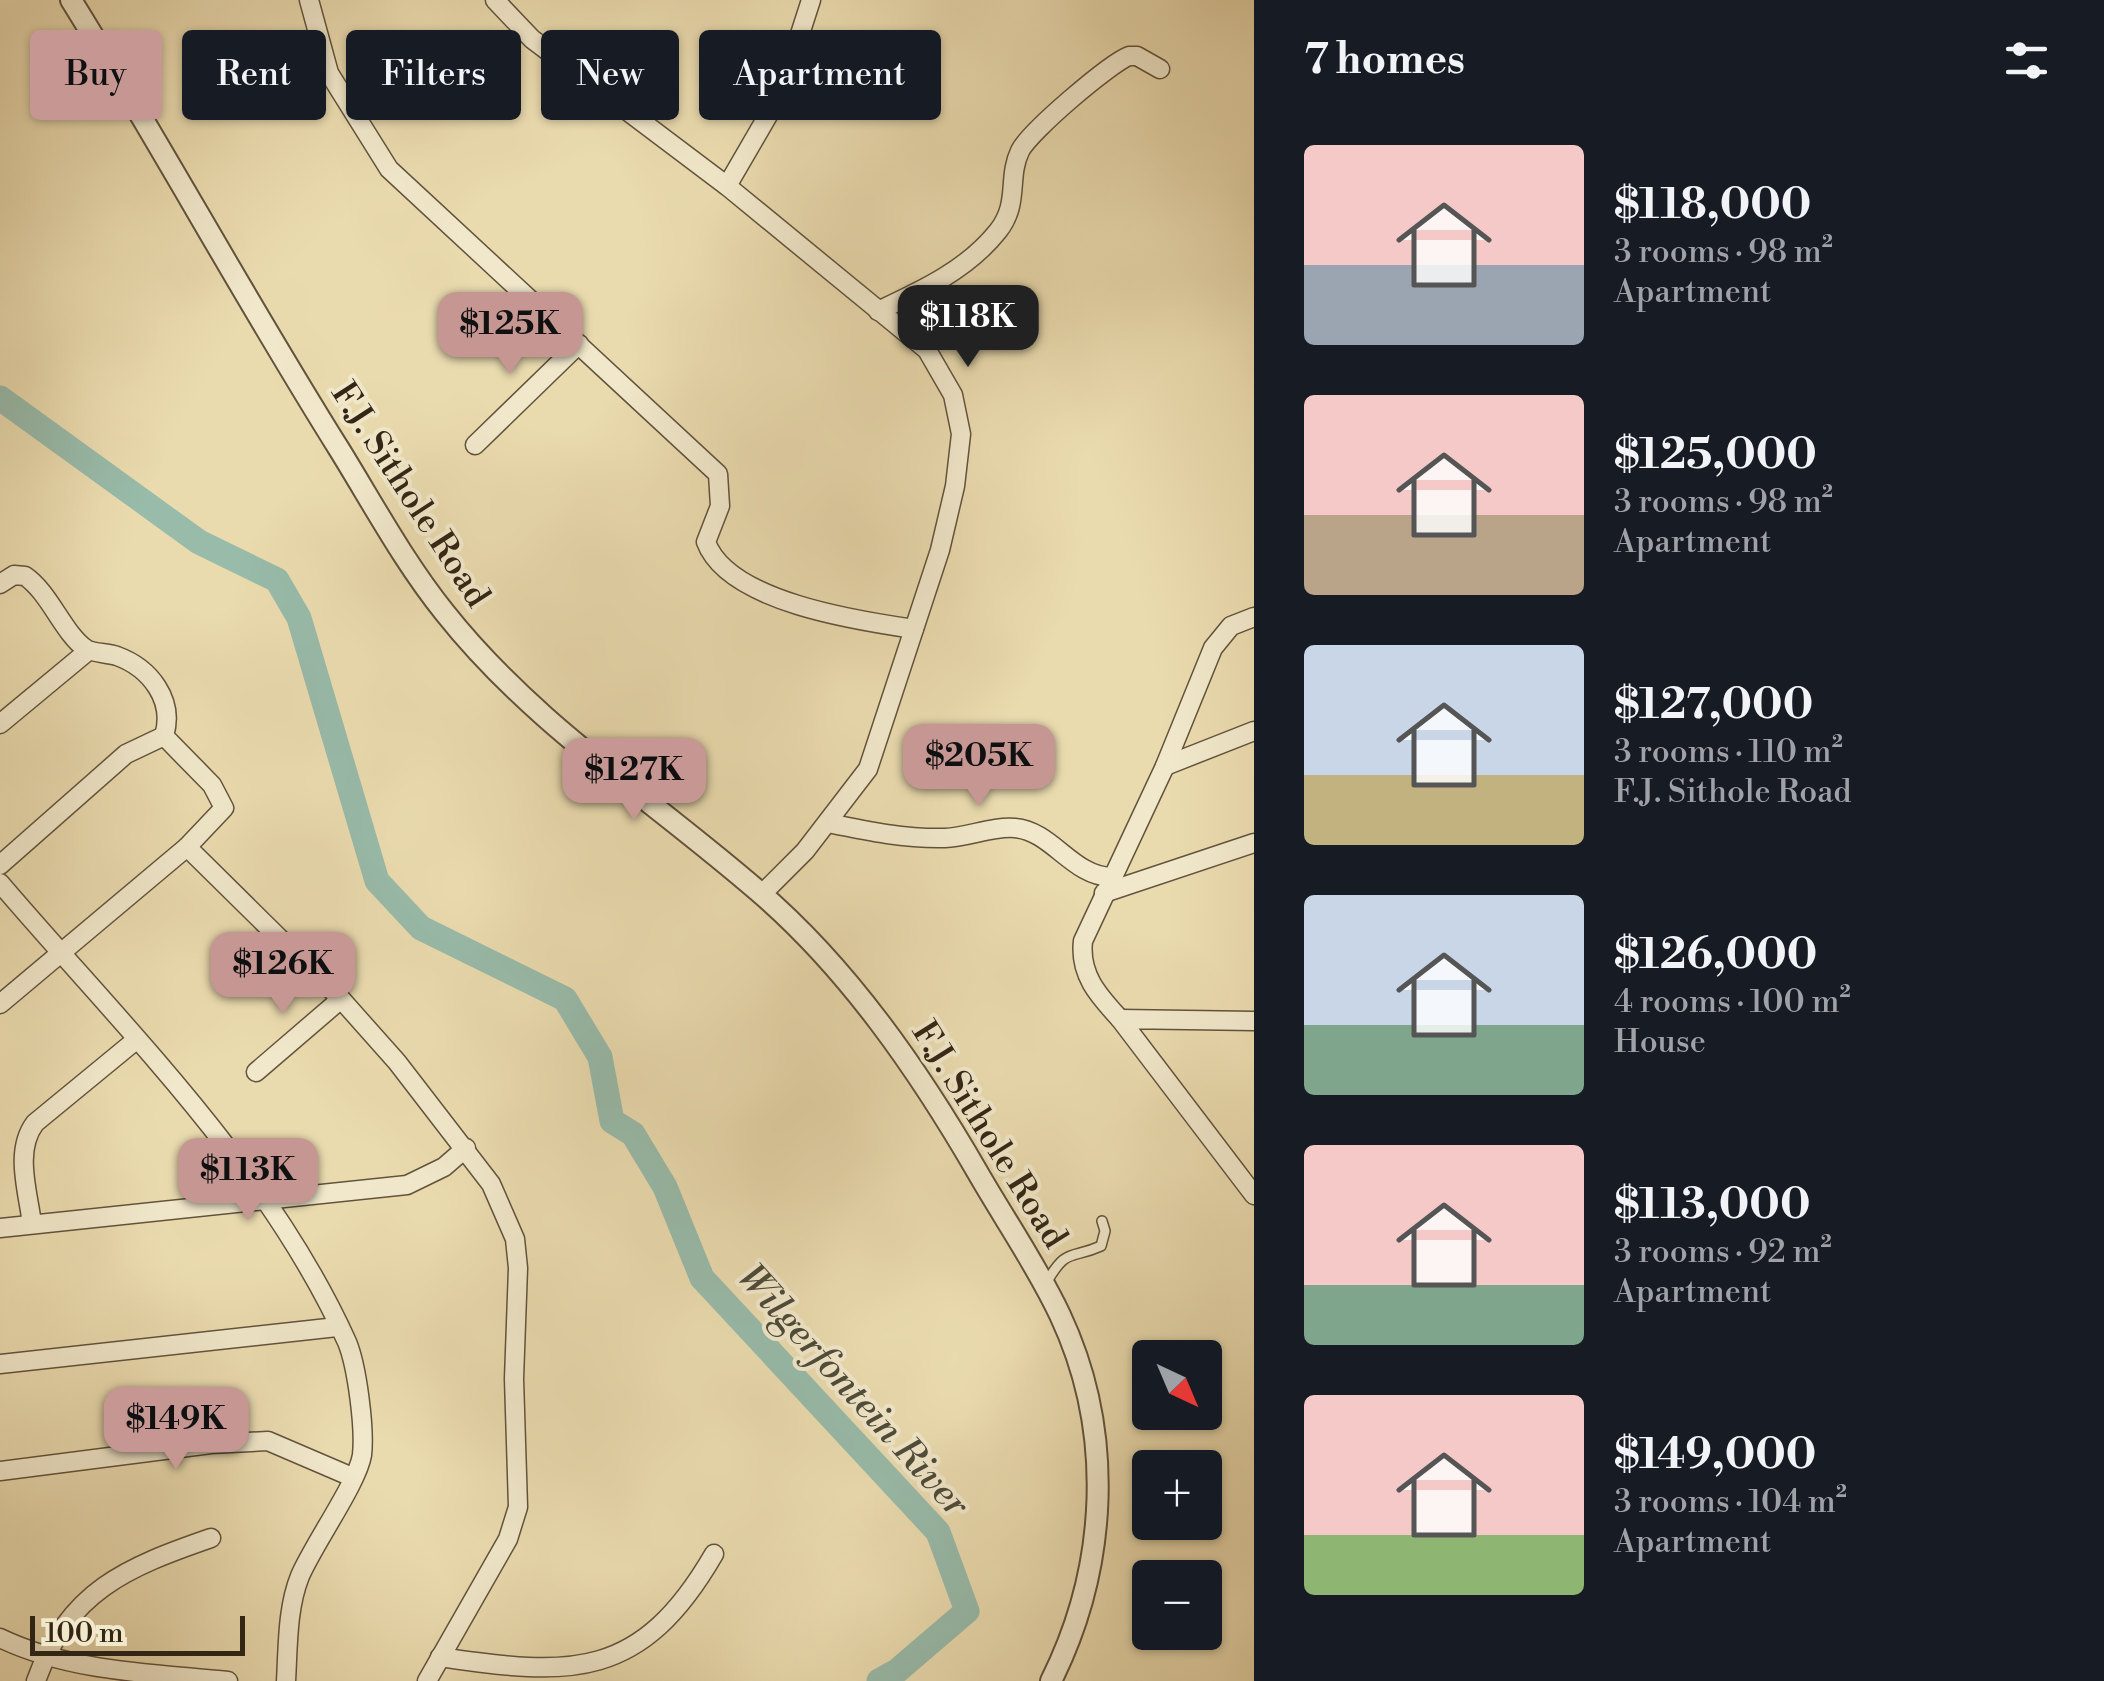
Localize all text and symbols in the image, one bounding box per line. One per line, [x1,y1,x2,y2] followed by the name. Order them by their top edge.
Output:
[30,30,162,120] chip: Buy
[182,30,326,120] chip: Rent
[346,30,521,120] chip: Filters
[541,30,679,120] chip: New
[699,30,941,120] chip: Apartment
[1999,33,2054,88] icon: filters
[1304,34,1465,87] text: 7 homes
[1614,179,1811,232] text: $118,000
[1384,185,1504,305] icon: home
[1614,232,1833,272] text: 3 rooms · 98 m²
[1614,272,1771,312] text: Apartment
[898,285,1038,370] pin: $118K
[440,292,580,377] pin: $125K
[920,297,1016,337] text: $118K
[460,304,560,344] text: $125K
[321,374,499,616] street label: F.J. Sithole Road
[1614,429,1817,482] text: $125,000
[1384,435,1504,555] icon: home
[1614,482,1833,522] text: 3 rooms · 98 m²
[1614,522,1771,562] text: Apartment
[1614,679,1813,732] text: $127,000
[1384,685,1504,805] icon: home
[909,724,1049,809] pin: $205K
[1614,732,1843,772] text: 3 rooms · 110 m²
[925,736,1033,776] text: $205K
[564,738,704,823] pin: $127K
[584,750,684,790] text: $127K
[1614,772,1852,812] text: F.J. Sithole Road
[1614,929,1817,982] text: $126,000
[213,932,353,1017] pin: $126K
[1384,935,1504,1055] icon: home
[232,944,334,984] text: $126K
[1614,982,1851,1022] text: 4 rooms · 100 m²
[902,1013,1076,1257] street label: F.J. Sithole Road
[1614,1022,1706,1062] text: House
[178,1138,318,1223] pin: $113K
[200,1150,296,1190] text: $113K
[1614,1179,1810,1232] text: $113,000
[1384,1185,1504,1305] icon: home
[1614,1232,1832,1272] text: 3 rooms · 92 m²
[727,1255,979,1528] water label: Wilgerfontein River
[1614,1272,1771,1312] text: Apartment
[1132,1340,1222,1430] north arrow
[1132,1340,1222,1650] map controls
[106,1387,246,1472] pin: $149K
[126,1399,226,1439] text: $149K
[1614,1429,1816,1482] text: $149,000
[1384,1435,1504,1555] icon: home
[1132,1450,1222,1540] button: +
[1614,1482,1847,1522] text: 3 rooms · 104 m²
[1614,1522,1771,1562] text: Apartment
[1132,1560,1222,1650] button: −
[30,1611,245,1656] scale bar
[45,1616,124,1651] text: 100 m

